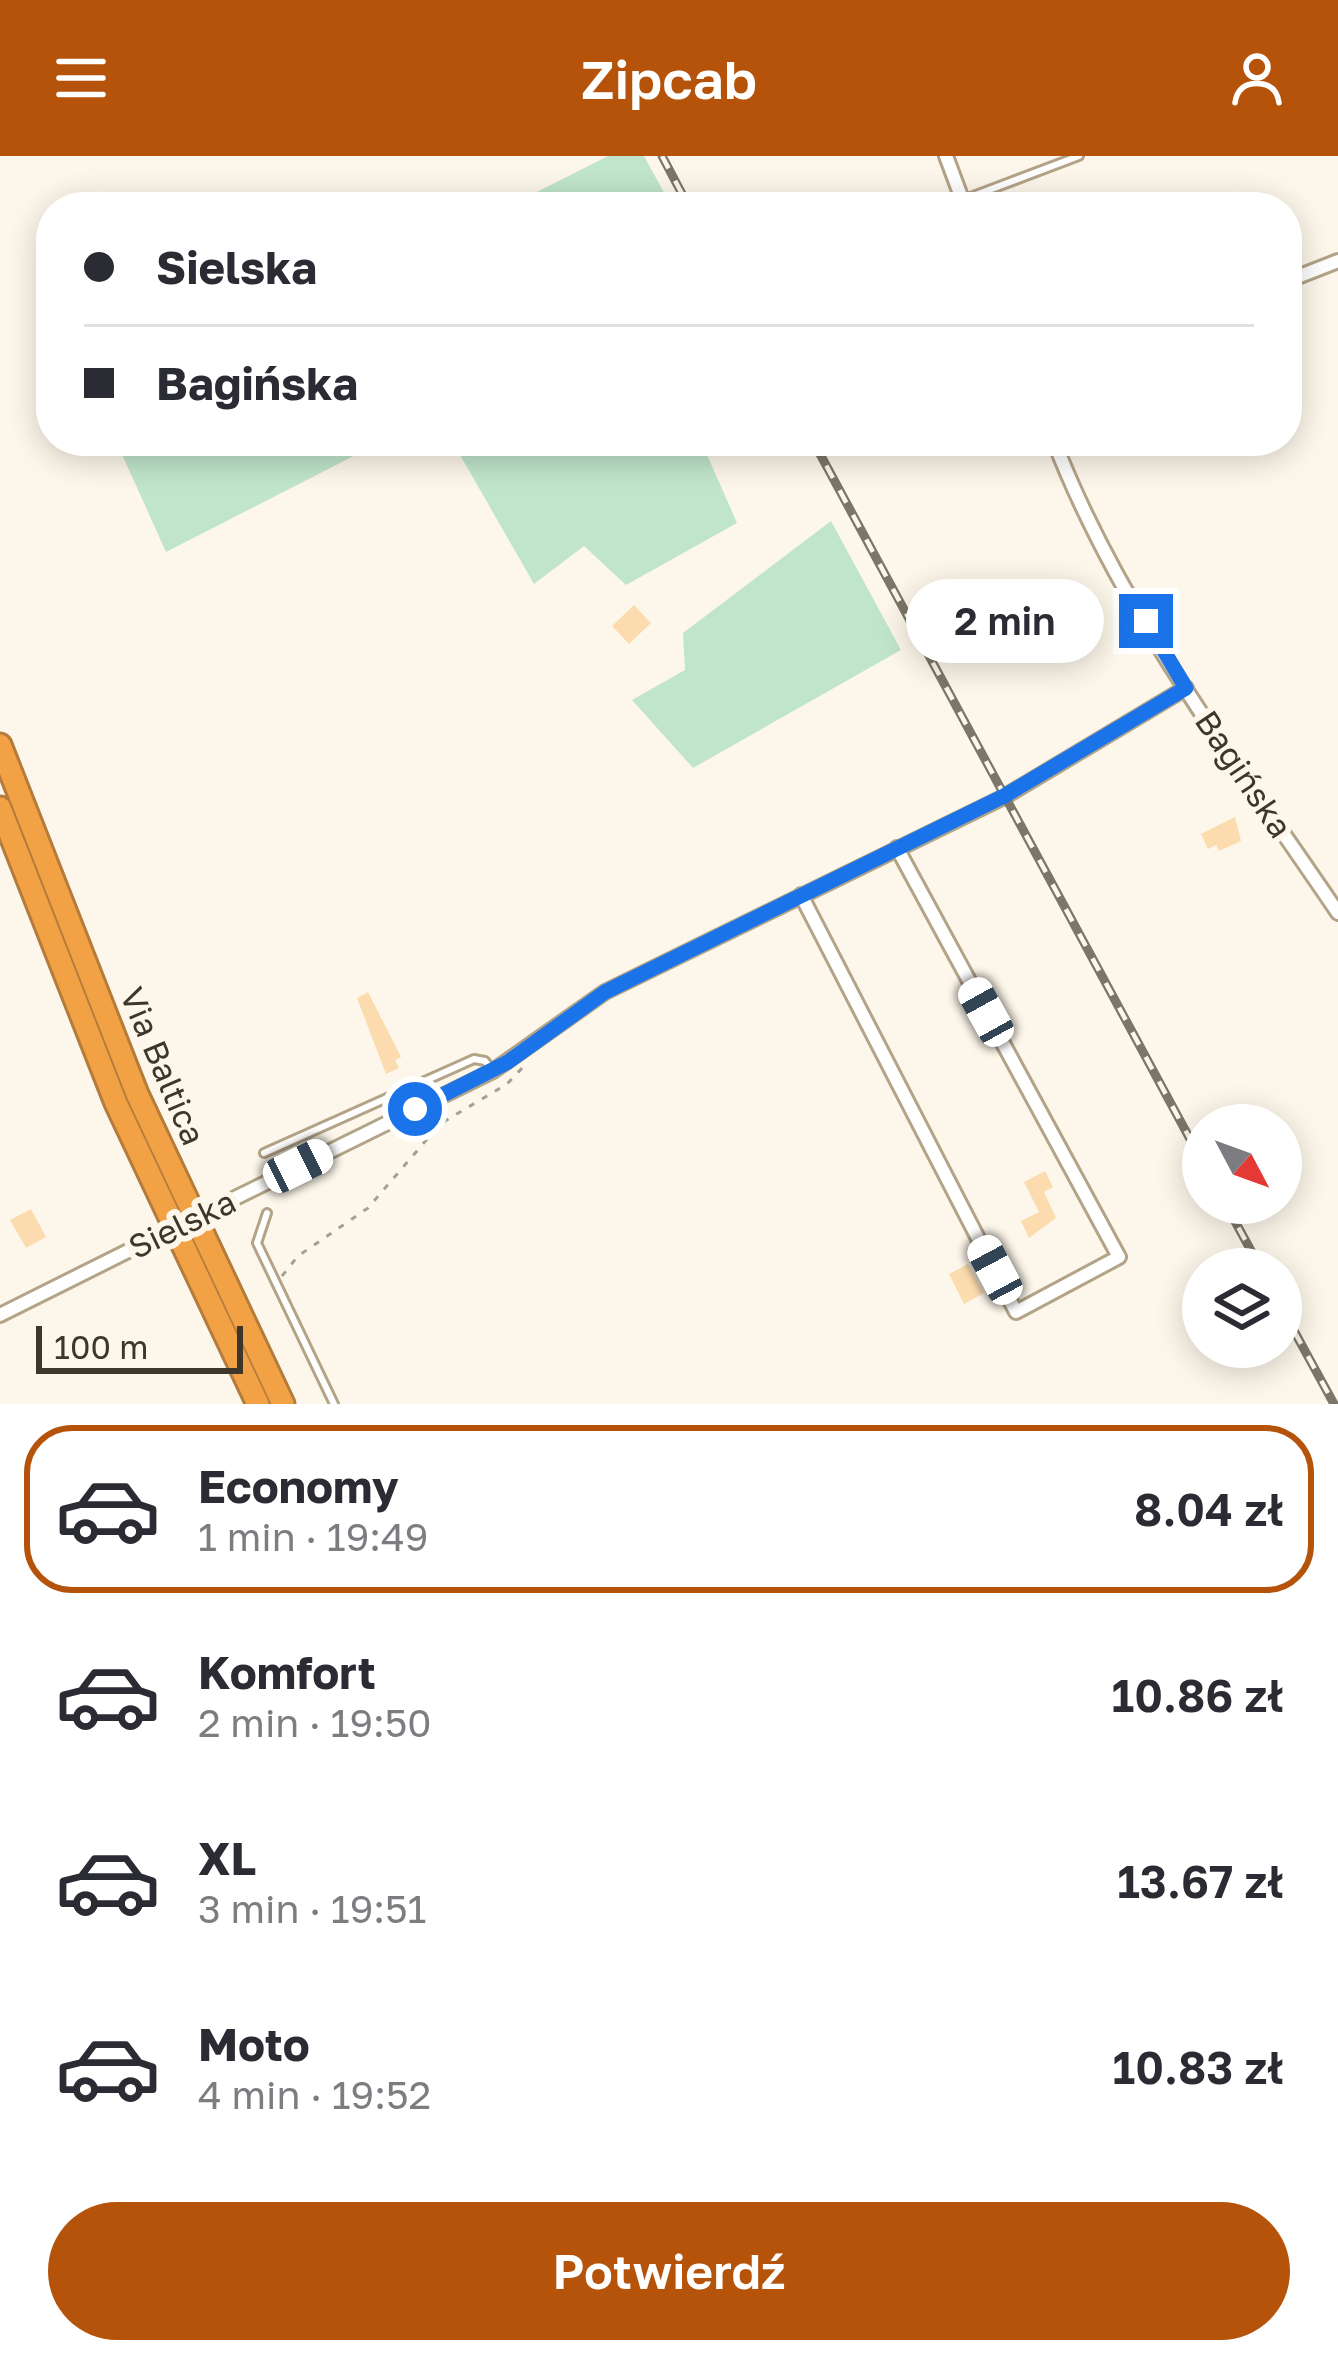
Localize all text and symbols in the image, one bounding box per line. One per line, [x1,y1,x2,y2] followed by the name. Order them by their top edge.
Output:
[48,45,114,111] icon: menu
[1224,45,1290,111] icon: person
[581,46,757,111] text: Zipcab
[156,240,317,294] text: Sielska
[156,356,358,410] text: Bagińska
[906,579,1104,663] callout: 2 min
[1119,594,1173,648] route end
[954,597,1056,644] text: 2 min
[1188,703,1301,845] street label: Bagińska
[953,972,1019,1052] car
[113,981,214,1150] street label: Via Baltica
[388,1082,442,1136] route start
[1182,1104,1302,1224] north arrow
[1182,1104,1302,1368] map controls
[258,1134,338,1198] car
[122,1181,242,1266] street label: Sielska
[962,1230,1028,1310] car
[1182,1248,1302,1368] button: layers
[36,1320,243,1373] scale bar
[54,1327,148,1366] text: 100 m
[54,1455,162,1563] icon: car
[198,1459,399,1513] text: Economy
[1134,1482,1284,1536] text: 8.04 zł
[198,1513,428,1560] text: 1 min · 19:49
[54,1641,162,1749] icon: car
[198,1645,376,1699] text: Komfort
[1112,1668,1284,1722] text: 10.86 zł
[198,1699,432,1746] text: 2 min · 19:50
[54,1827,162,1935] icon: car
[198,1831,256,1885] text: XL
[1117,1854,1284,1908] text: 13.67 zł
[198,1885,426,1932] text: 3 min · 19:51
[54,2013,162,2121] icon: car
[198,2017,310,2071] text: Moto
[1113,2040,1284,2094] text: 10.83 zł
[198,2071,431,2118] text: 4 min · 19:52
[48,2202,1290,2340] button: Potwierdź

